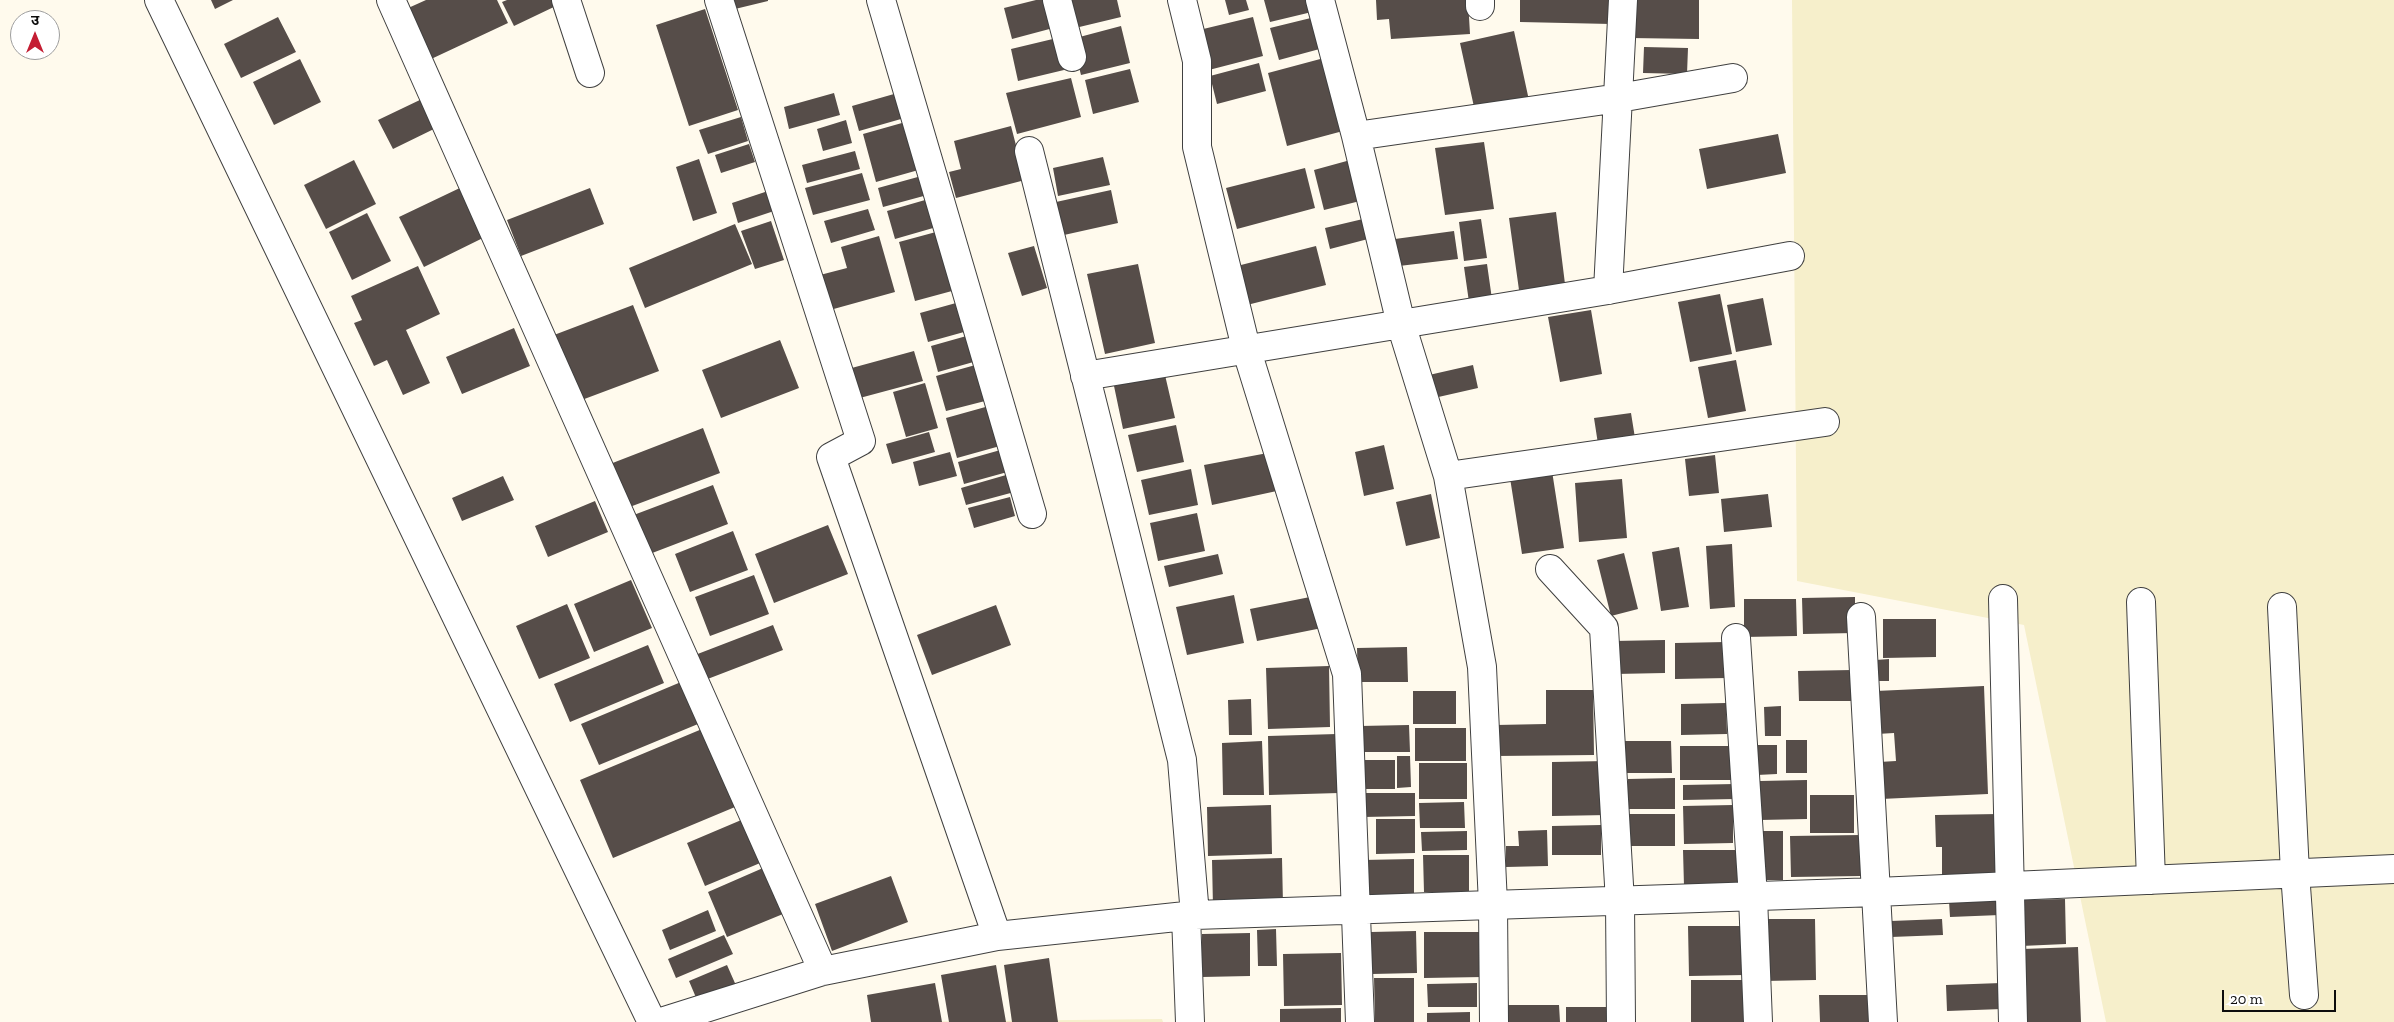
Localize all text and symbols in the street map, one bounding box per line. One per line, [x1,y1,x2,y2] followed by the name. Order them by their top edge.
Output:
[10,10,60,60] north arrow
[31,12,39,29] text: उ
[2224,980,2338,1012] scale bar
[2230,990,2263,1008] text: 20 m

